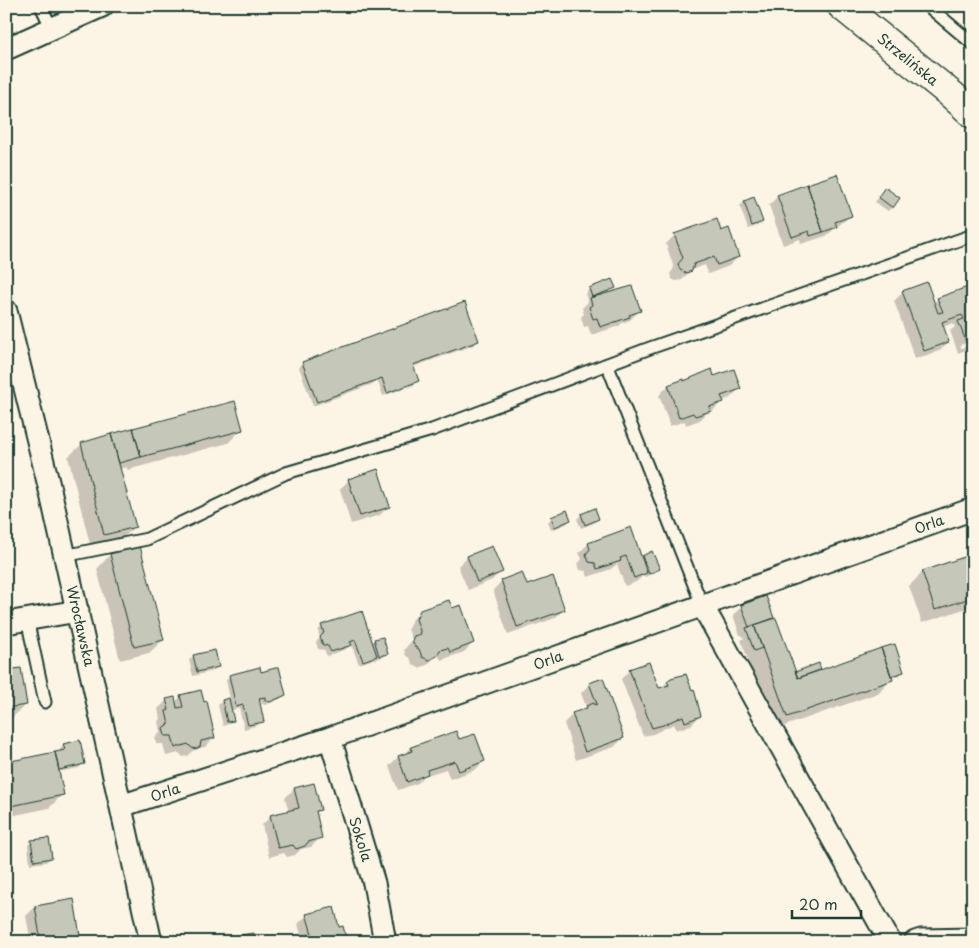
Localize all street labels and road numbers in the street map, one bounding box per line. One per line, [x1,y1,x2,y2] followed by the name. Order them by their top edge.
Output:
[873,28,943,90] street label: Strzelińska
[911,509,947,539] street label: Orla
[62,584,101,669] street label: Wrocławska
[530,645,566,675] street label: Orla
[147,777,183,807] street label: Orla
[344,814,378,864] street label: Sokola

